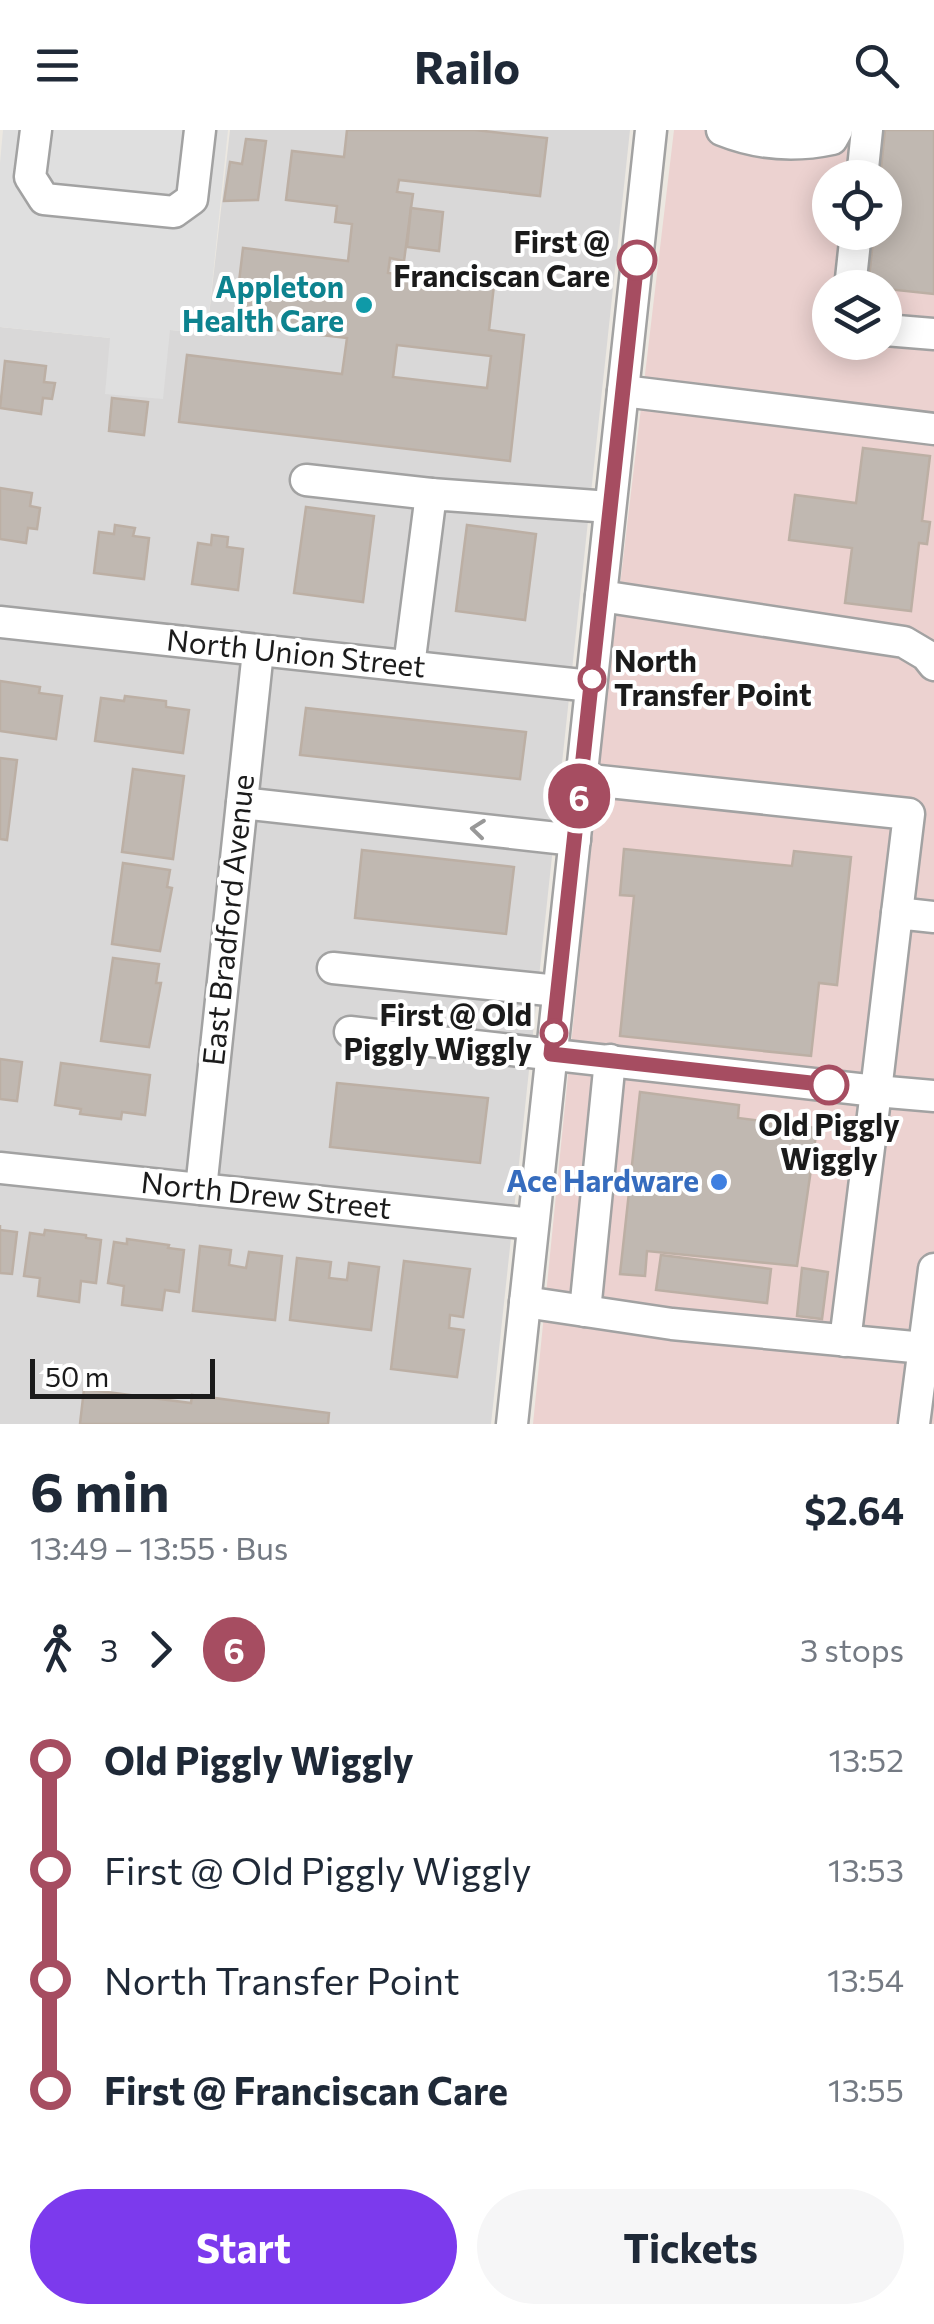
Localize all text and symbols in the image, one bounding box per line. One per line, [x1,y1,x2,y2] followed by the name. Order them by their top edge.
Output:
[30,38,85,93] icon: menu
[414,38,520,93] text: Railo
[849,38,904,93] icon: search
[812,160,902,360] map controls
[812,160,902,250] button: locate
[393,222,610,293] place label: First @ Franciscan Care
[618,241,656,279] marker: First @ Franciscan Care
[182,267,344,338] place label: Appleton Health Care
[812,270,902,360] button: layers
[353,294,375,316] marker: Appleton Health Care
[165,620,428,684] street label: North Union Street
[614,641,812,712] place label: North Transfer Point
[579,666,605,692] marker: North Transfer Point
[546,764,612,828] line badge: 6
[193,772,260,1067] street label: East Bradford Avenue
[568,775,590,818] text: 6
[469,819,485,840] one-way arrow
[343,995,533,1066] place label: First @ Old Piggly Wiggly
[541,1020,567,1046] marker: First @ Old Piggly Wiggly
[810,1066,848,1104] marker: Old Piggly Wiggly
[758,1105,900,1176] place label: Old Piggly Wiggly
[506,1161,699,1198] place label: Ace Hardware
[139,1162,393,1225] street label: North Drew Street
[708,1171,730,1193] marker: Ace Hardware
[30,1354,215,1398] scale bar
[45,1359,109,1393] text: 50 m
[30,1456,170,1523] text: 6 min
[804,1486,904,1533] text: $2.64
[30,1527,288,1567] text: 13:49 – 13:55 · Bus
[30,1622,85,1677] icon: walk
[133,1622,188,1677] icon: forward
[223,1628,245,1671] text: 6
[100,1629,118,1669] text: 3
[800,1629,904,1669] text: 3 stops
[104,1736,414,1783] text: Old Piggly Wiggly
[828,1739,904,1779] text: 13:52
[104,1846,531,1893] text: First @ Old Piggly Wiggly
[828,1849,904,1889] text: 13:53
[104,1956,460,2003] text: North Transfer Point
[827,1959,904,1999] text: 13:54
[104,2066,508,2113] text: First @ Franciscan Care
[828,2069,904,2109] text: 13:55
[30,2189,457,2304] button: Start
[477,2189,904,2304] button: Tickets

